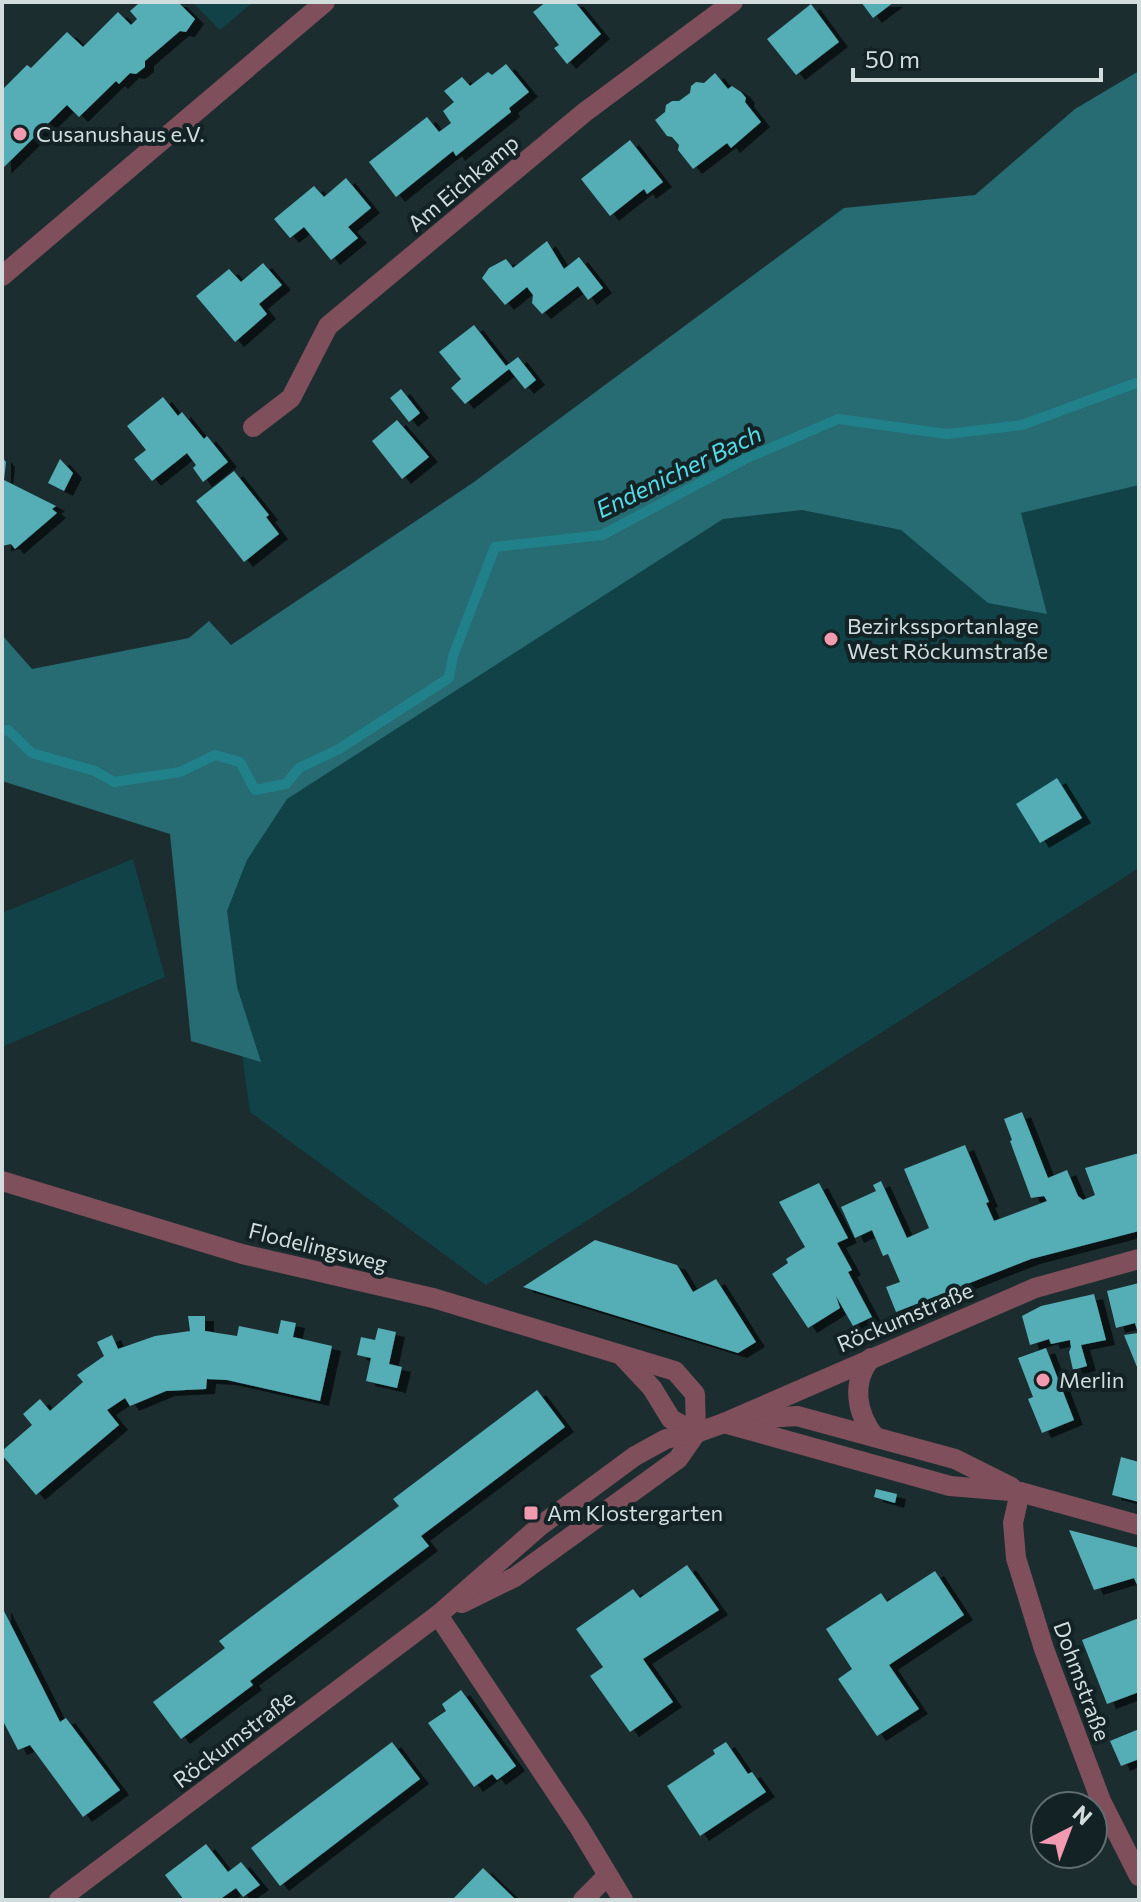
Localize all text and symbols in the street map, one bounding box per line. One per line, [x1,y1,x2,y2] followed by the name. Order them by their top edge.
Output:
[853,32,1101,82] scale bar
[865,44,920,73] text: 50 m
[36,120,205,147] place label: Cusanushaus e.V.
[11,125,29,143] marker: Cusanushaus e.V.
[402,128,524,237] street label: Am Eichkamp
[591,418,766,523] water label: Endenicher Bach
[847,612,1048,664] place label: Bezirkssportanlage West Röckumstraße
[822,630,840,648] marker: Bezirkssportanlage West Röckumstraße
[246,1216,390,1277] street label: Flodelingsweg
[833,1276,977,1357] street label: Röckumstraße
[1059,1366,1124,1393] place label: Merlin
[1034,1371,1052,1389] marker: Merlin
[547,1499,723,1526] place label: Am Klostergarten
[522,1504,540,1522] marker: Am Klostergarten
[1048,1617,1117,1744] street label: Dohmstraße
[167,1684,300,1793] street label: Röckumstraße
[1029,1790,1109,1870] north arrow
[1068,1799,1098,1830] text: N

